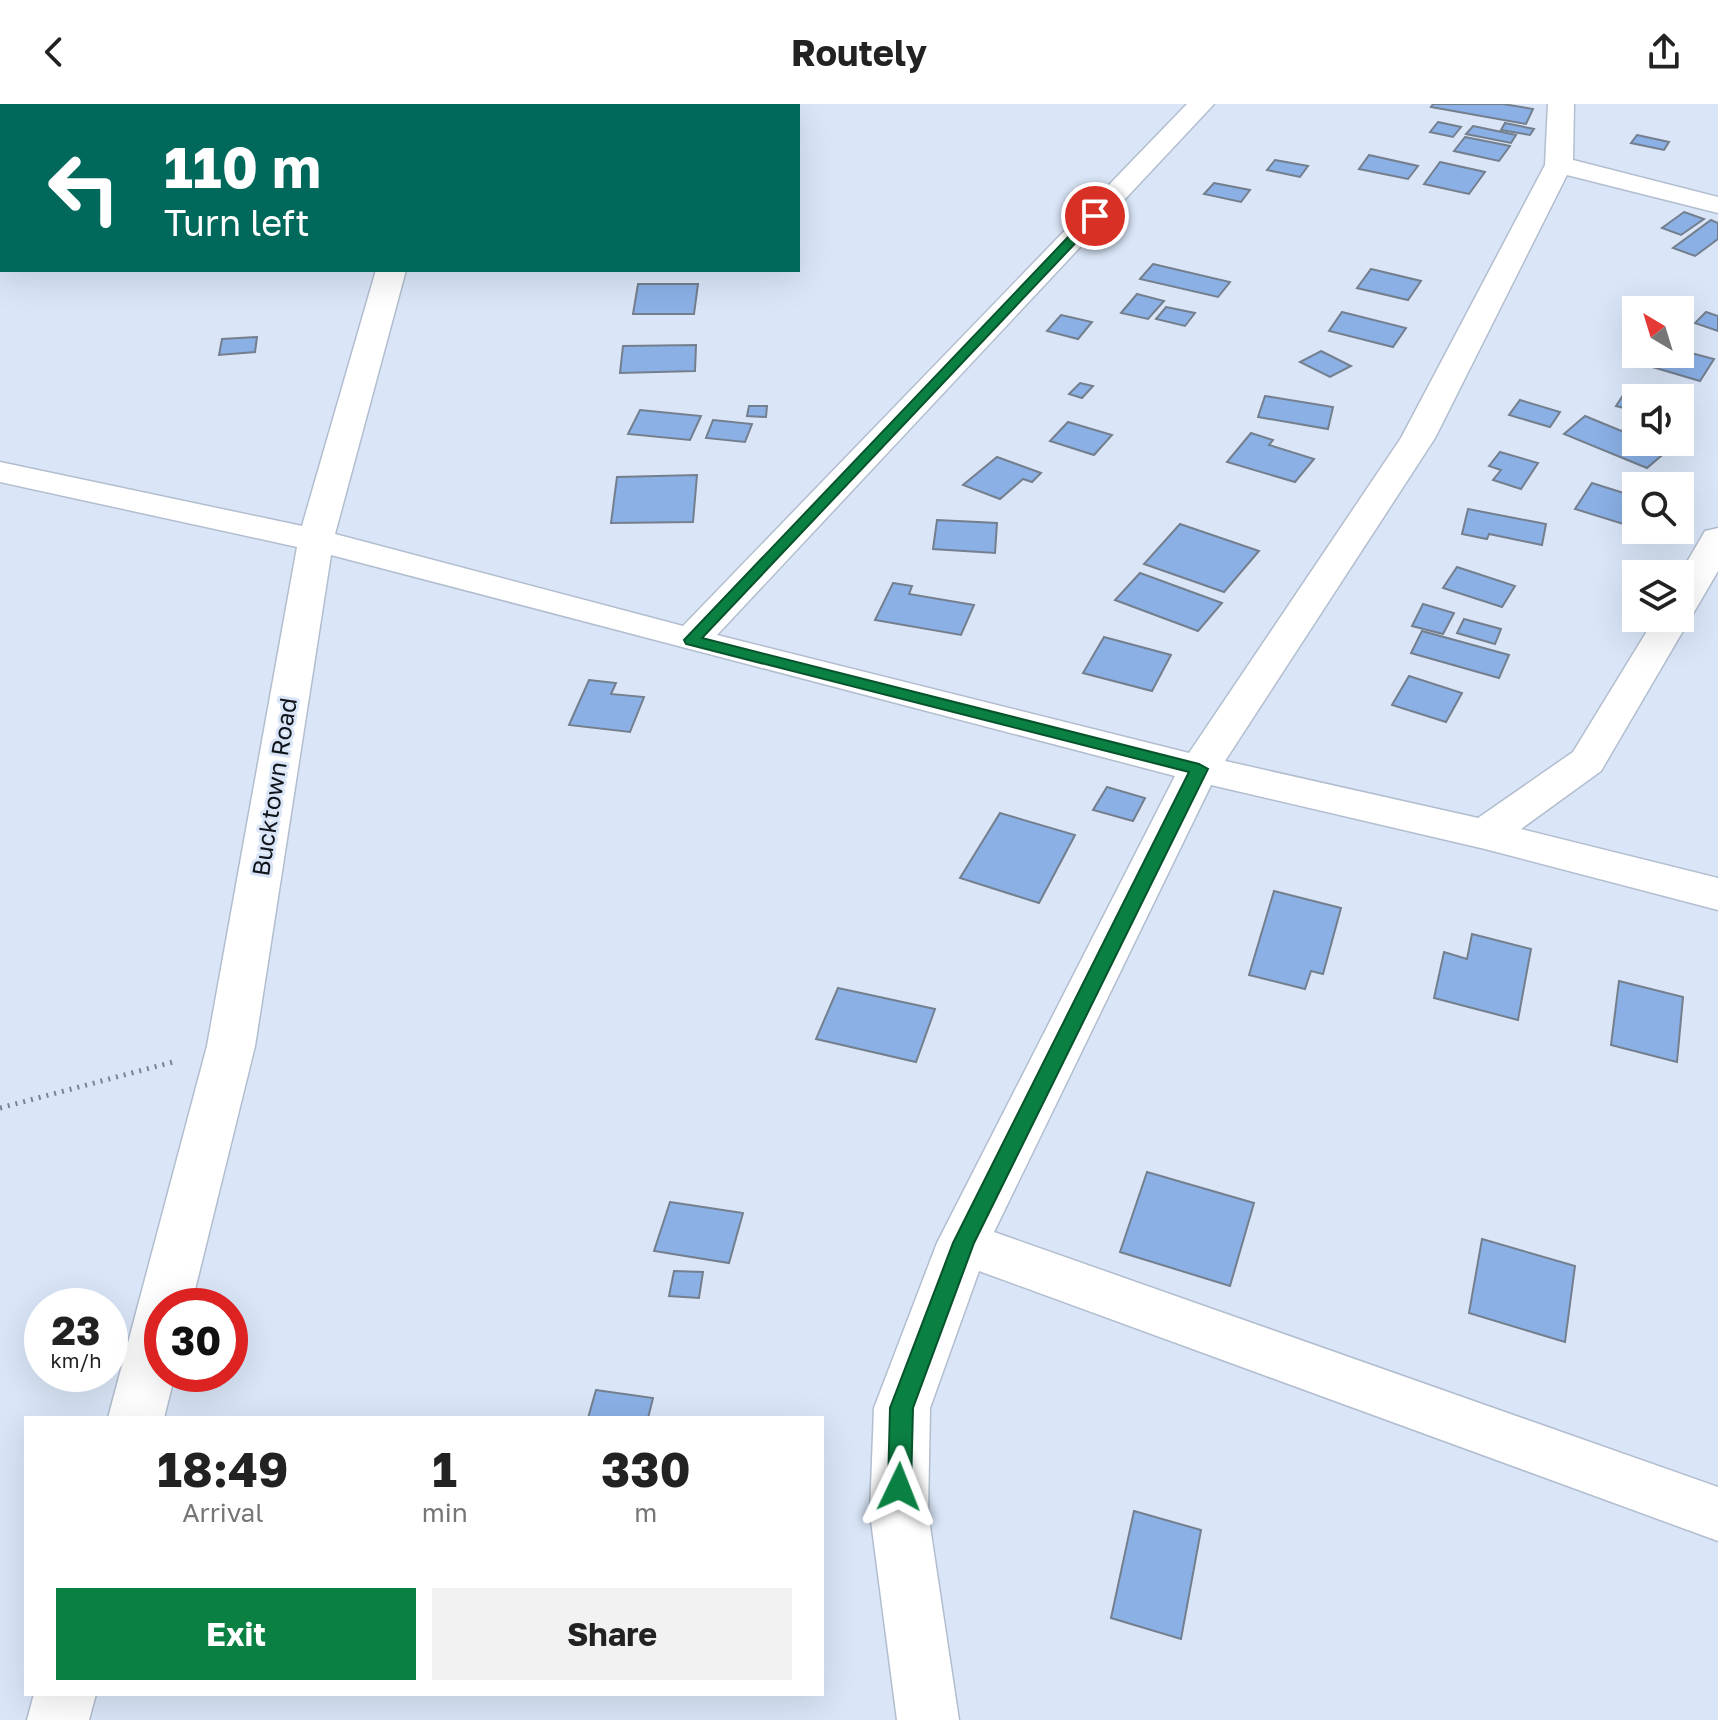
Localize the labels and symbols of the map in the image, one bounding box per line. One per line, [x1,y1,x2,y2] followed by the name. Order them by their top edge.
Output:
[1061,182,1129,250] pin
[1622,296,1694,368] north arrow
[245,695,302,878] street label: Bucktown Road
[144,1288,248,1392] speed limit sign: 30
[857,1445,941,1529] position arrow

